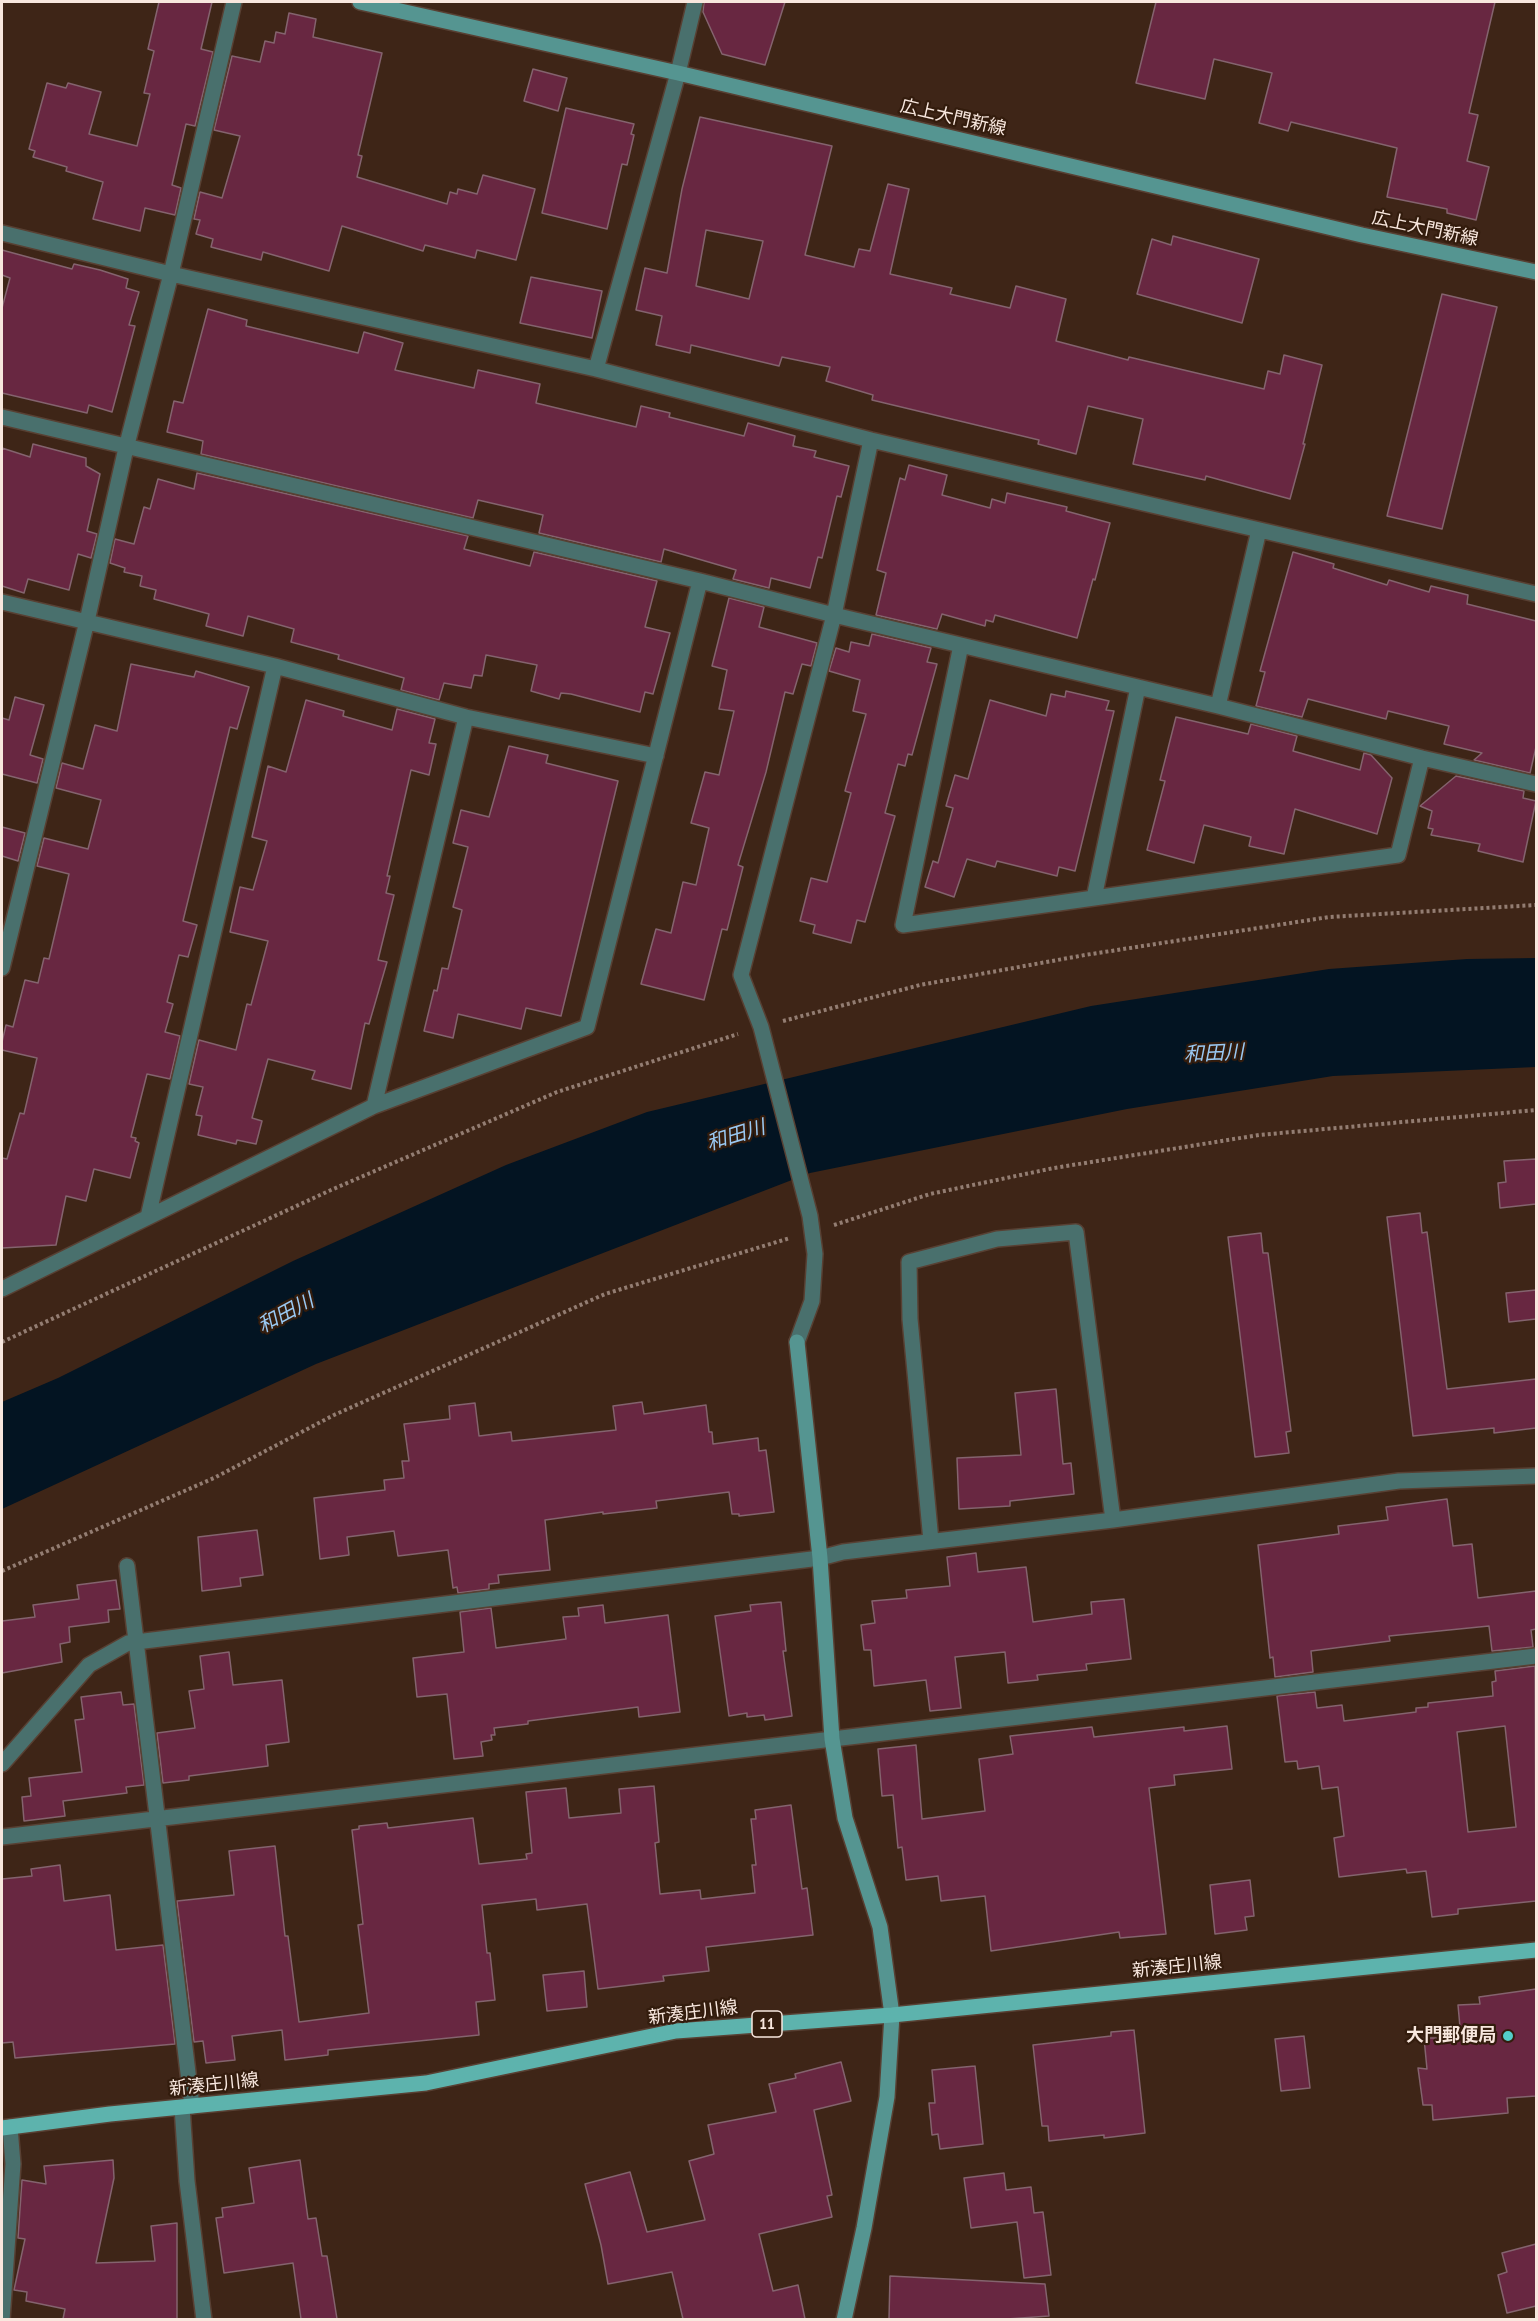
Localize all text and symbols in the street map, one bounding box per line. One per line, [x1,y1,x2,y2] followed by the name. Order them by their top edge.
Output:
[898,95,1008,141] street label: 広上大門新線
[1370,207,1480,251] street label: 広上大門新線
[1183,1040,1245,1068] water label: 和田川
[704,1116,768,1156] water label: 和田川
[254,1289,318,1339] water label: 和田川
[1131,1952,1223,1982] street label: 新湊庄川線
[647,1997,739,2029] street label: 新湊庄川線
[752,2011,782,2037] road number: 11
[1406,2025,1496,2047] place label: 大門郵便局
[1501,2029,1515,2043] marker: 大門郵便局
[168,2070,260,2100] street label: 新湊庄川線

